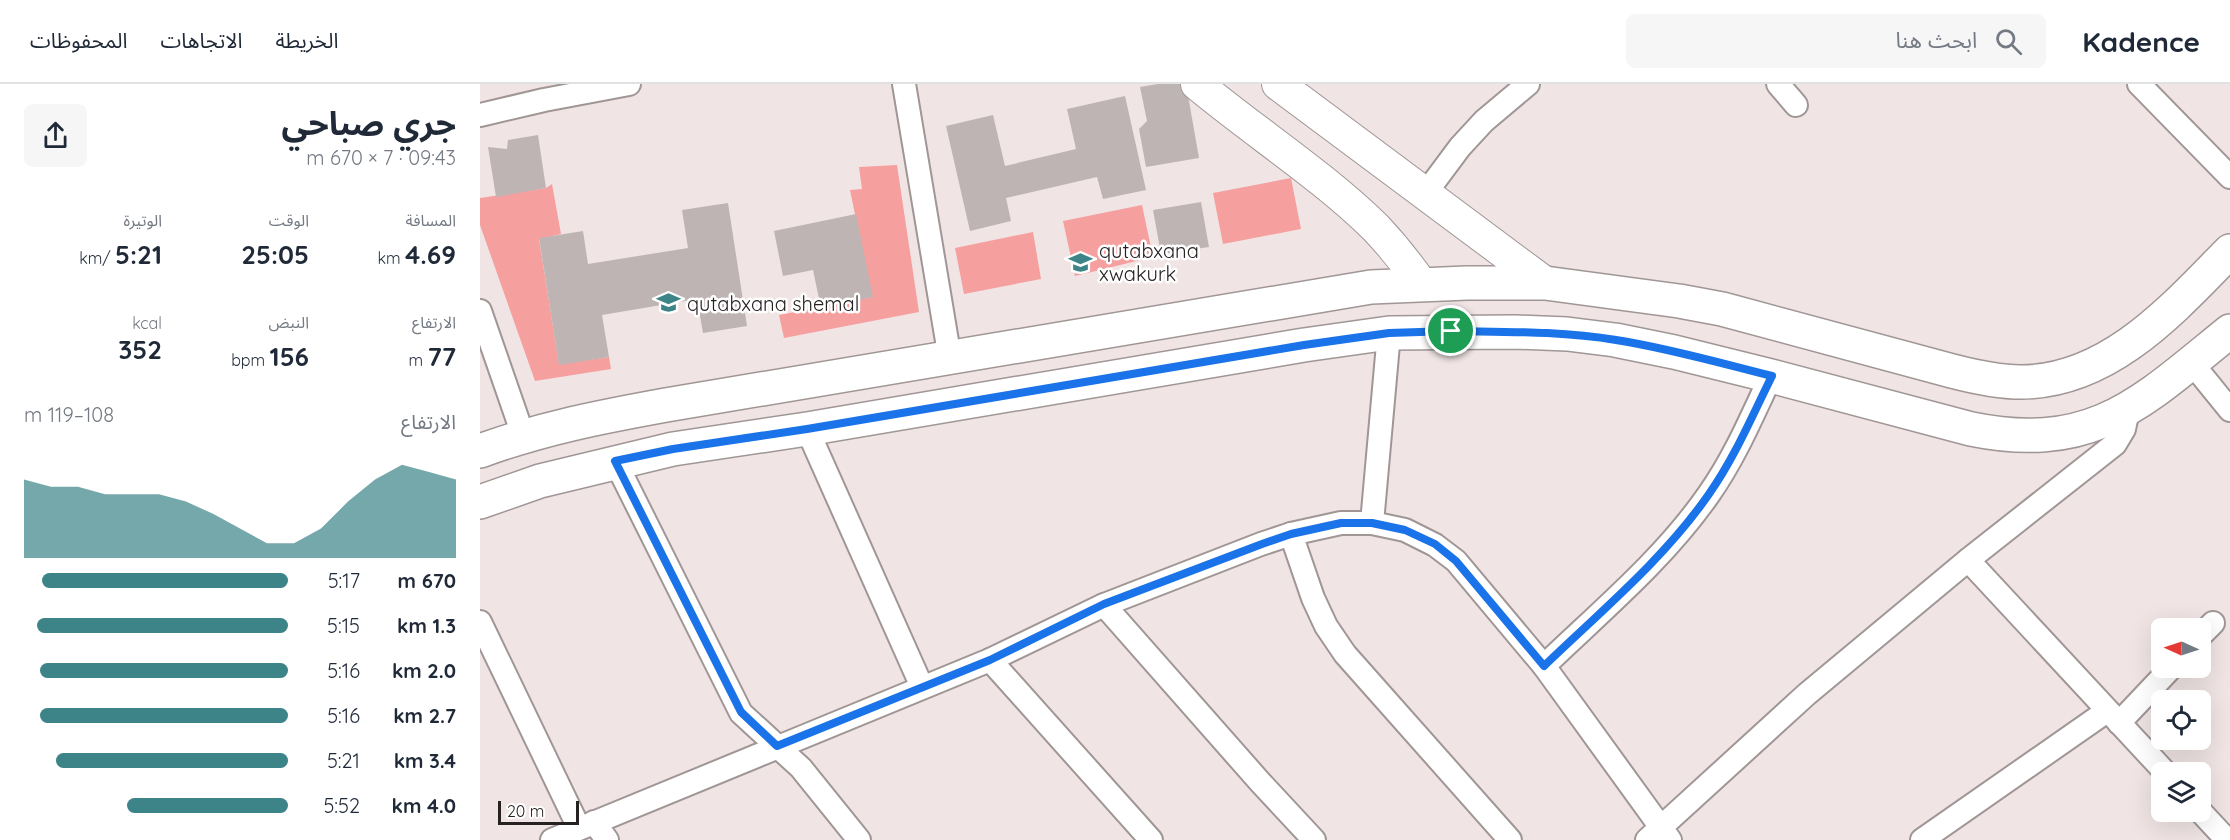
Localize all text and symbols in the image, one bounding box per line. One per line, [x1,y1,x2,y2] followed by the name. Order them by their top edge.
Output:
[1626,14,2046,68] search box
[2082,24,2200,59] text: Kadence
[1992,25,2025,58] icon: search
[1895,26,1977,54] text: ابحث هنا
[30,27,127,53] text: المحفوظات
[160,27,242,53] text: الاتجاهات
[275,27,338,53] text: الخريطة
[282,102,456,143] text: جري صباحي
[24,104,87,167] button: share
[306,145,456,170] text: 09:43 · 7 × 670 m
[124,210,162,230] text: الوتيرة
[269,210,309,230] text: الوقت
[406,210,456,230] text: المسافة
[115,238,162,271] text: 5:21
[241,238,309,271] text: 25:05
[405,238,456,271] text: 4.69
[1099,238,1199,286] place label: qutabxana xwakurk
[79,248,115,268] text: /km
[378,248,405,268] text: km
[1068,249,1094,275] school or university icon: qutabxana xwakurk
[656,290,682,316] school or university icon: qutabxana shemal
[687,291,859,316] place label: qutabxana shemal
[1425,305,1476,356] pin
[268,312,309,332] text: النبض
[412,312,456,332] text: الارتفاع
[132,313,162,333] text: kcal
[1434,314,1467,347] icon: arrive
[118,333,162,366] text: 352
[270,340,309,373] text: 156
[427,340,456,373] text: 77
[231,350,270,370] text: bpm
[408,350,427,370] text: m
[24,402,114,427] text: 108–119 m
[401,409,456,434] text: الارتفاع
[328,568,360,593] text: 5:17
[398,568,456,593] text: 670 m
[327,613,360,638] text: 5:15
[397,613,456,638] text: 1.3 km
[2151,618,2211,678] north arrow
[2151,618,2211,822] map controls
[327,658,360,683] text: 5:16
[392,658,456,683] text: 2.0 km
[2151,690,2211,750] button: locate
[327,703,360,728] text: 5:16
[393,703,456,728] text: 2.7 km
[327,748,360,773] text: 5:21
[394,748,456,773] text: 3.4 km
[2151,762,2211,822] button: layers
[323,793,360,818] text: 5:52
[392,793,456,818] text: 4.0 km
[498,798,579,826] scale bar
[507,801,544,821] text: 20 m

